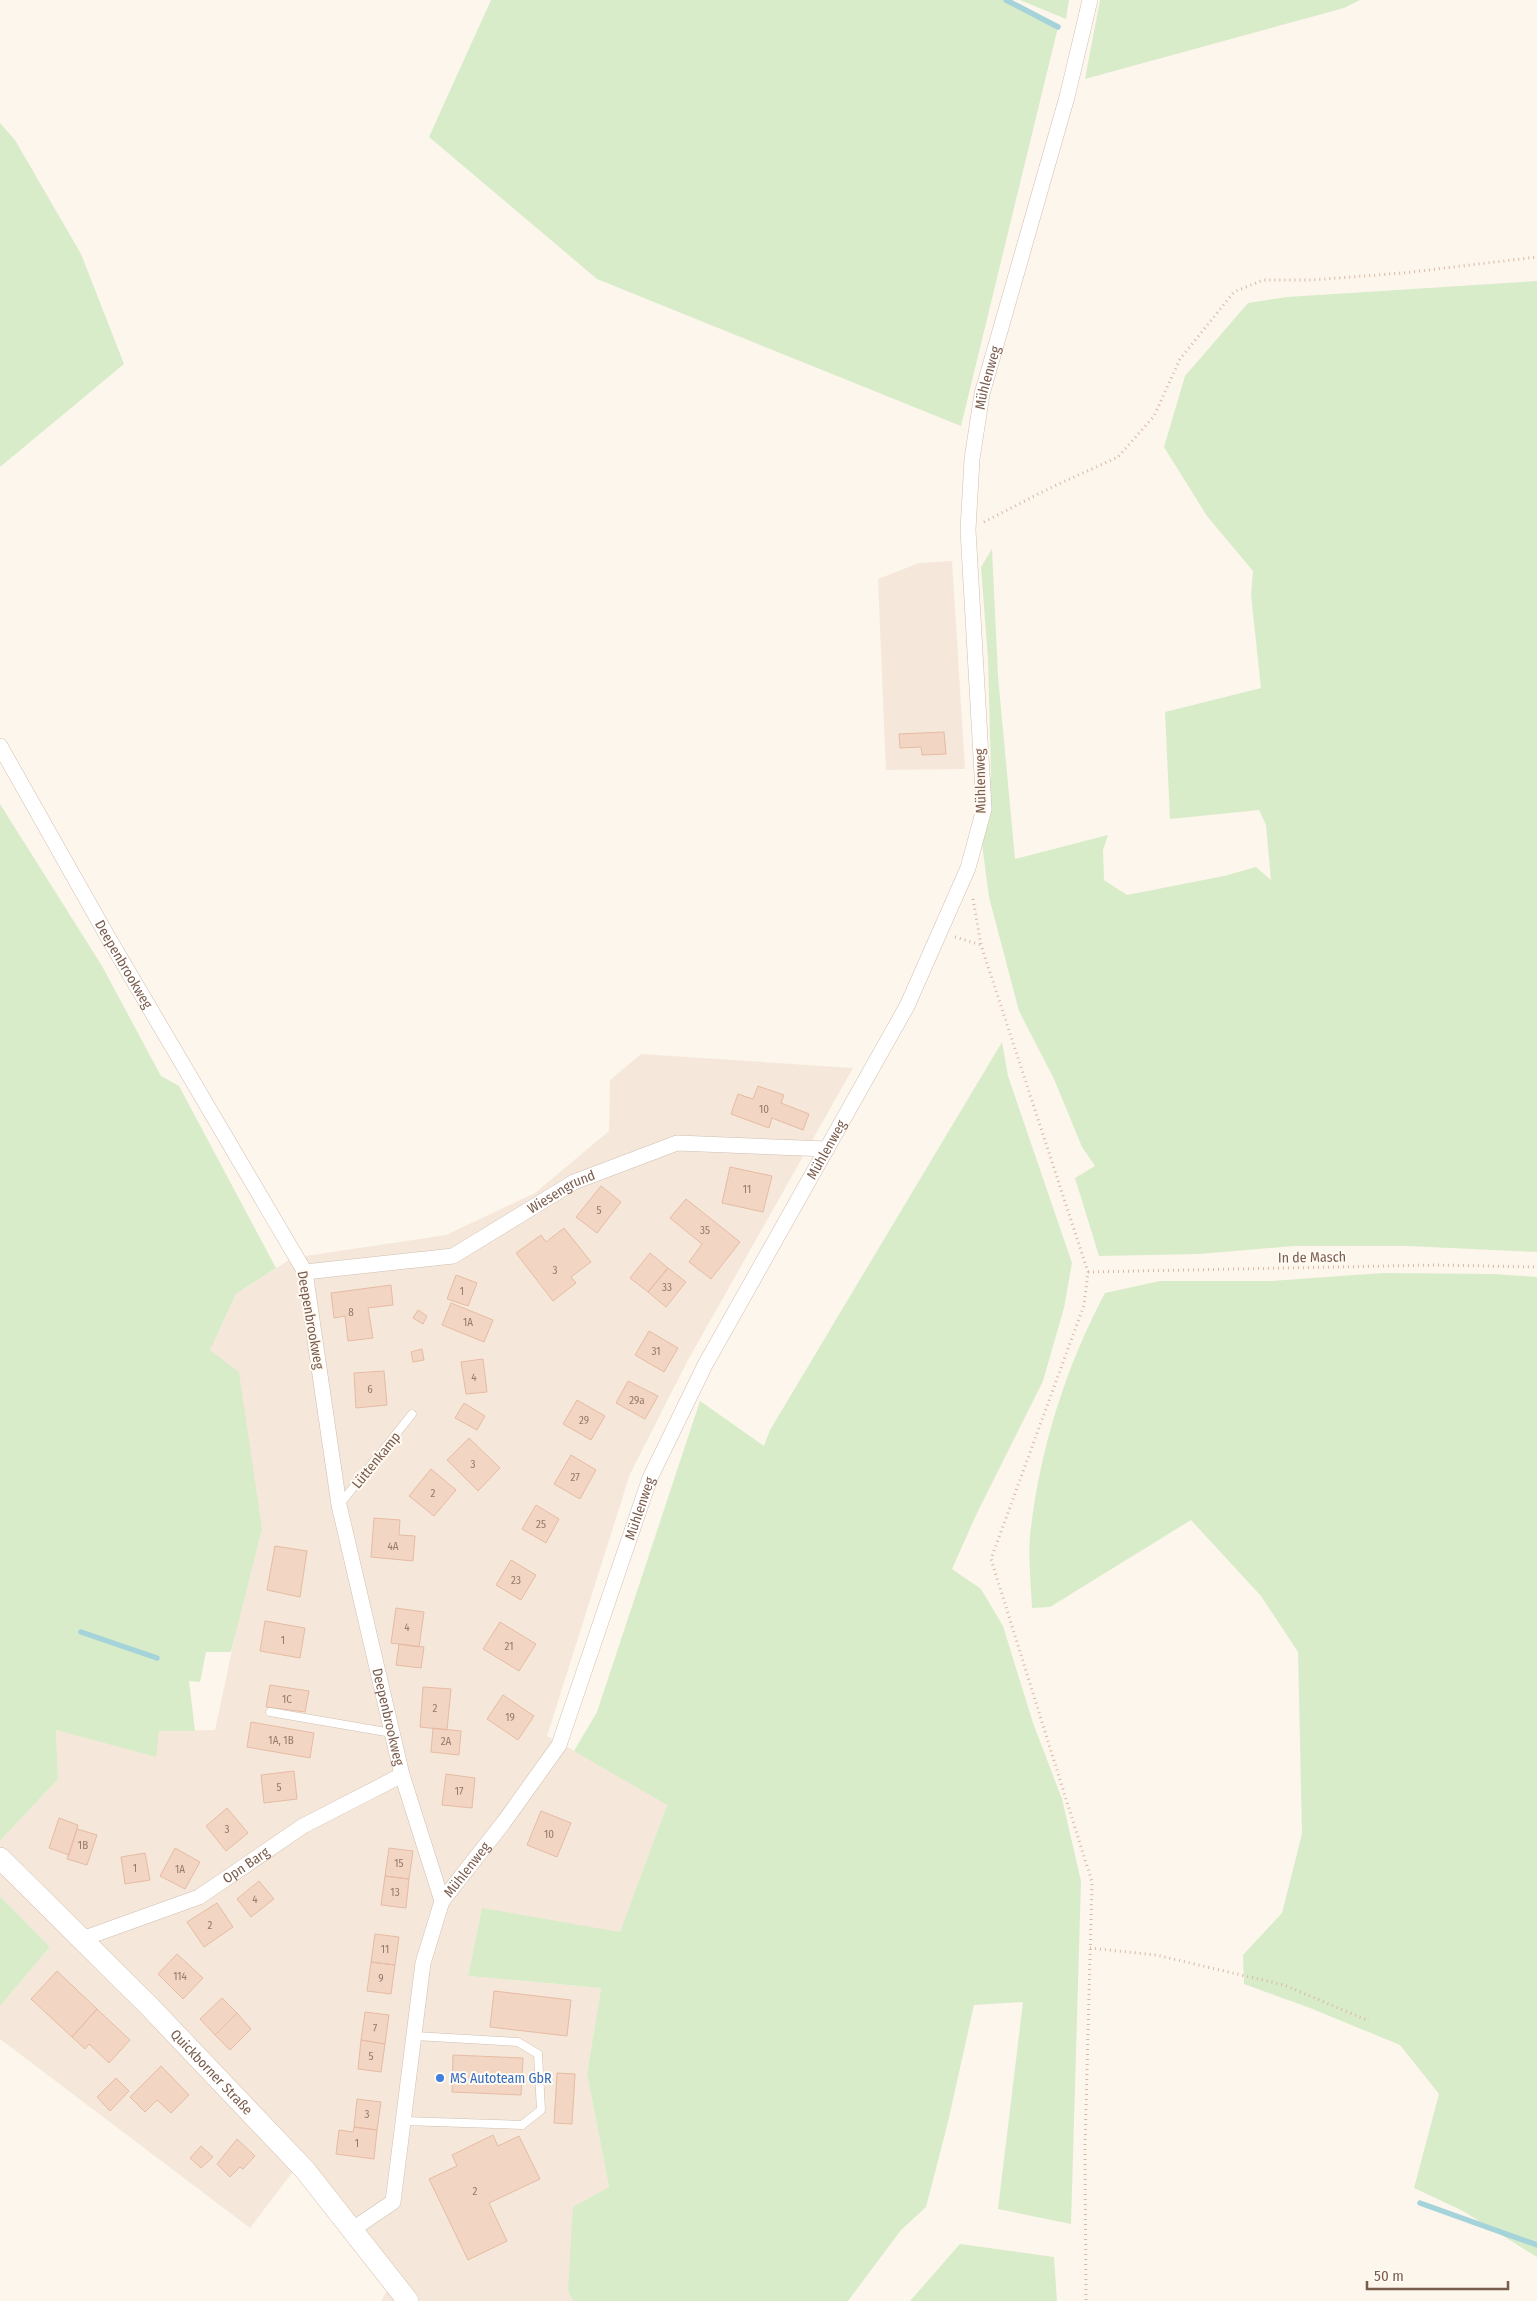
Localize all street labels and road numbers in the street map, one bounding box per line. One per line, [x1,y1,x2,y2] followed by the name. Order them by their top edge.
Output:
[972,344,1004,411] street label: Mühlenweg
[971,748,990,814] street label: Mühlenweg
[91,917,156,1012] street label: Deepenbrookweg
[803,1117,850,1182] street label: Mühlenweg
[524,1167,598,1217] street label: Wiesengrund
[1278,1248,1346,1267] street label: In de Masch
[293,1270,328,1371] street label: Deepenbrookweg
[348,1429,404,1492] street label: Lüttenkamp
[622,1475,659,1542] street label: Mühlenweg
[368,1666,408,1768] street label: Deepenbrookweg
[440,1839,494,1901] street label: Mühlenweg
[220,1843,273,1887] street label: Opn Barg
[167,2026,256,2119] street label: Quickborner Straße

